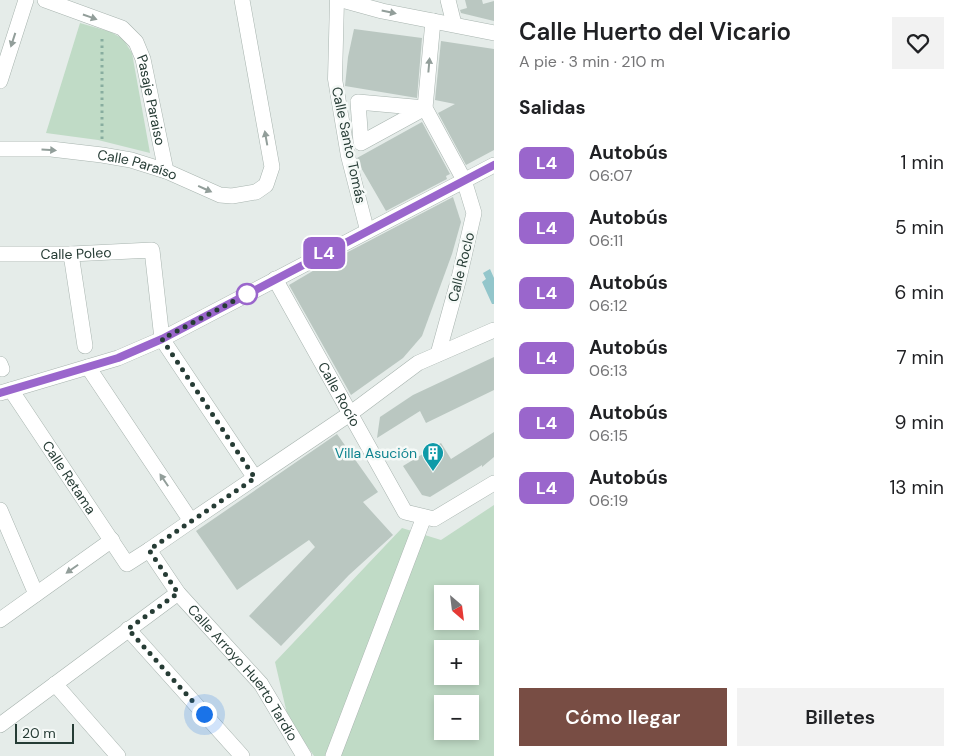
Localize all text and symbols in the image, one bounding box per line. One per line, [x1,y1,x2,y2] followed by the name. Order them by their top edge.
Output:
[382,8,397,16] one-way arrow
[83,13,98,21] one-way arrow
[519,16,791,47] text: Calle Huerto del Vicario
[892,17,944,69] button: heart
[9,33,16,48] one-way arrow
[519,51,665,72] text: A pie · 3 min · 210 m
[133,52,170,147] street label: Pasaje Paraiso
[425,56,433,72] one-way arrow
[328,85,370,205] street label: Calle Santo Tomás
[519,95,586,120] text: Salidas
[262,129,270,145] one-way arrow
[589,140,668,165] text: Autobús
[96,145,180,184] street label: Calle Paraíso
[41,146,57,154] one-way arrow
[901,150,944,175] text: 1 min
[536,151,557,175] text: L4
[589,165,633,186] text: 06:07
[198,185,212,193] one-way arrow
[589,205,668,230] text: Autobús
[895,215,944,240] text: 5 min
[536,216,557,240] text: L4
[444,230,478,304] street label: Calle Roclo
[589,230,623,251] text: 06:11
[302,237,346,269] line badge: L4
[313,241,335,265] text: L4
[40,243,112,263] street label: Calle Poleo
[589,270,668,295] text: Autobús
[895,280,944,305] text: 6 min
[536,281,557,305] text: L4
[236,283,258,305] unlabelled marker
[589,295,627,316] text: 06:12
[589,335,668,360] text: Autobús
[896,345,944,370] text: 7 min
[536,346,557,370] text: L4
[314,359,365,430] street label: Calle Rocío
[589,360,628,381] text: 06:13
[589,400,668,425] text: Autobús
[895,410,944,435] text: 9 min
[536,411,557,435] text: L4
[589,425,628,446] text: 06:15
[38,437,100,517] street label: Calle Retama
[421,441,445,472] building icon: Villa Asución
[335,444,417,462] place label: Villa Asución
[589,465,668,490] text: Autobús
[159,473,169,487] one-way arrow
[889,475,944,500] text: 13 min
[536,476,557,500] text: L4
[589,490,628,511] text: 06:19
[65,564,79,574] one-way arrow
[434,585,479,630] north arrow
[434,585,479,740] map controls
[184,600,302,744] street label: Calle Arroyo Huerto Tardío
[434,640,479,685] button: +
[519,688,727,746] button: Cómo llegar
[737,688,944,746] button: Billetes
[434,695,479,740] button: −
[192,702,217,727] your location
[15,721,74,744] scale bar
[22,724,56,742] text: 20 m

